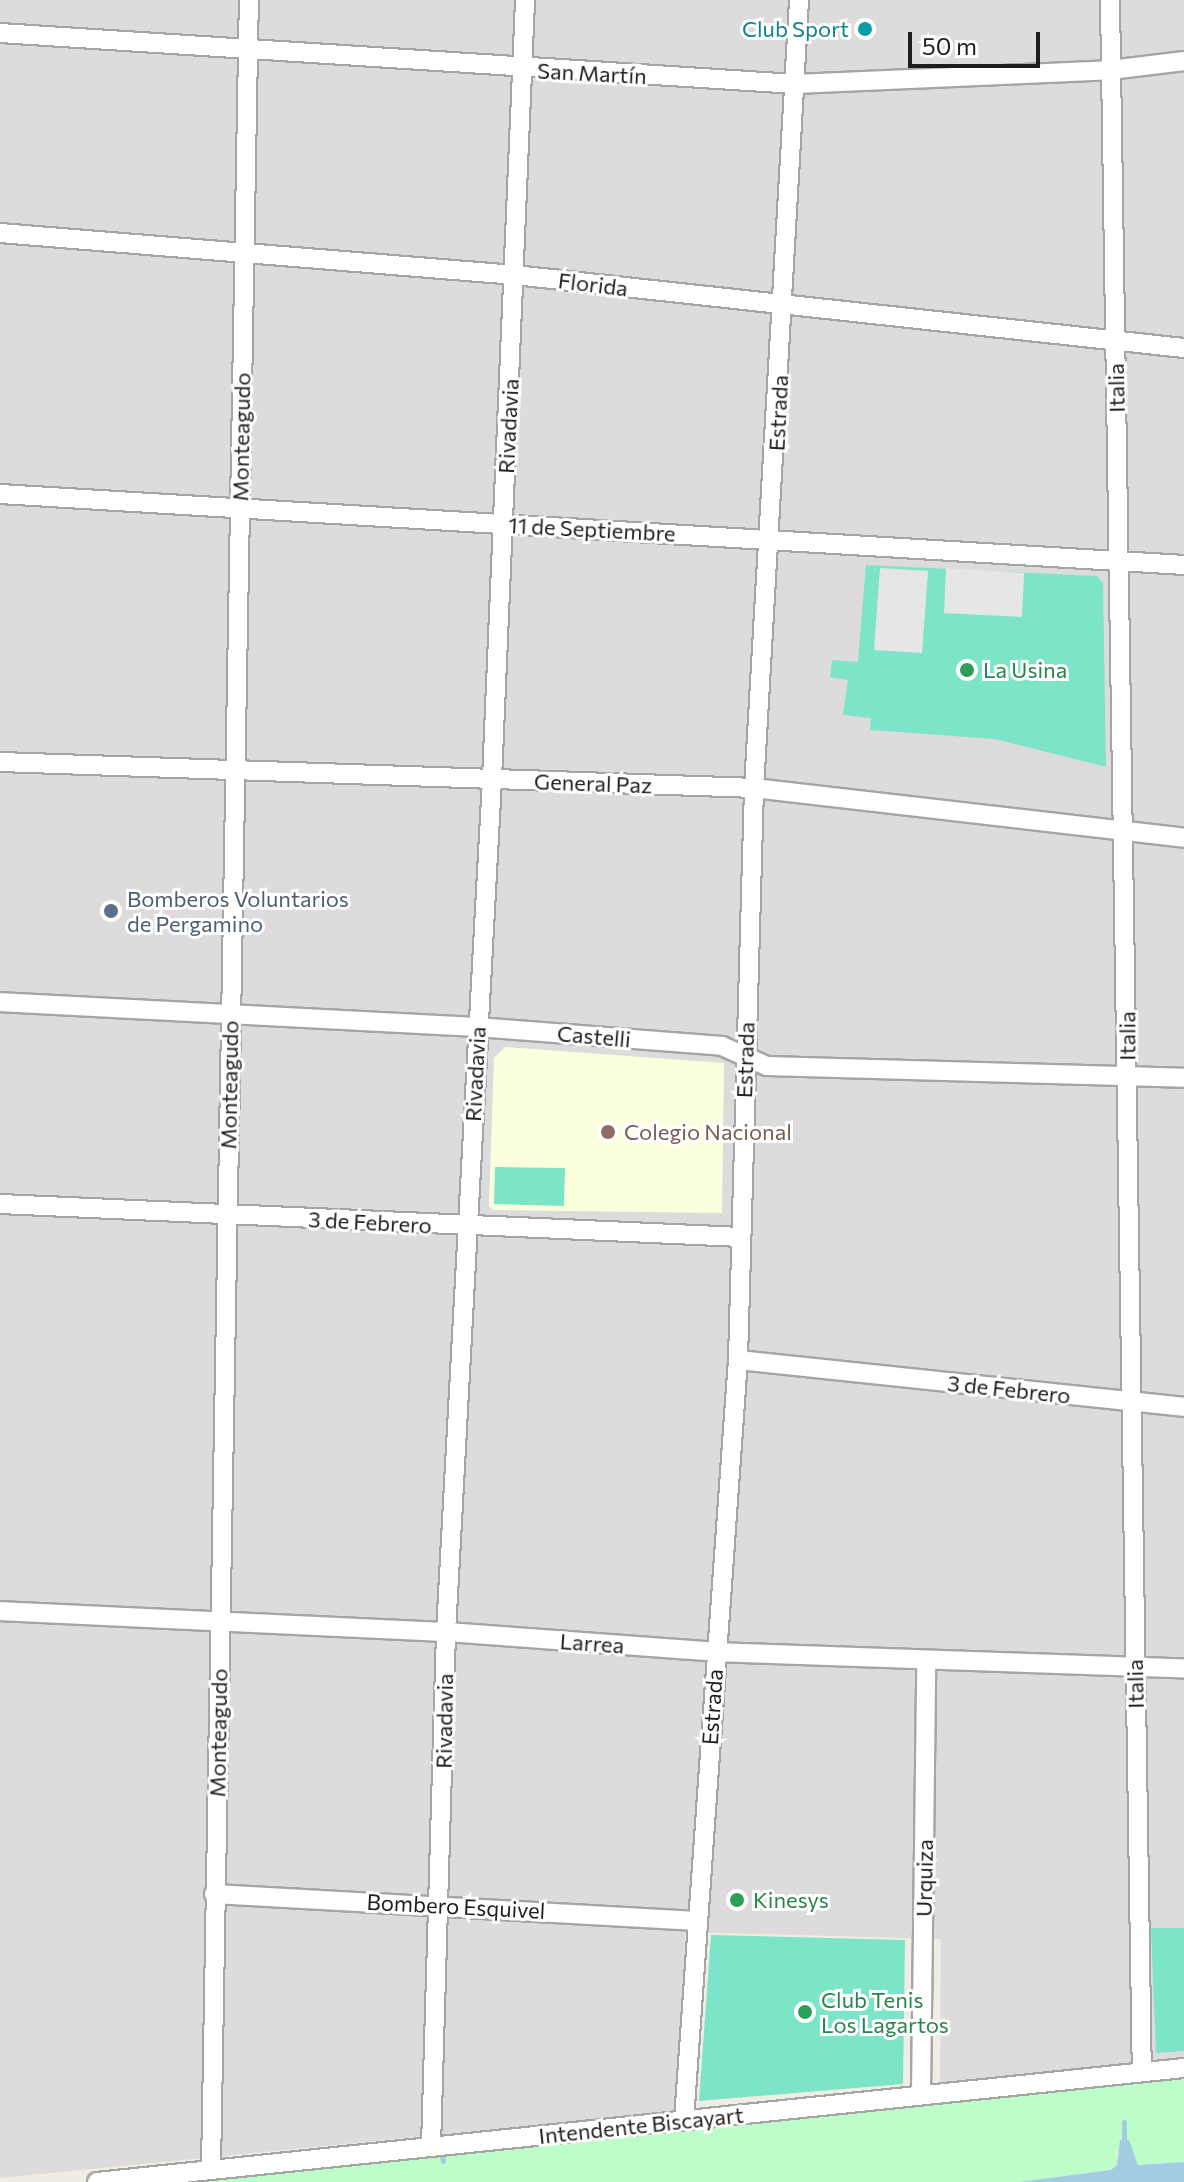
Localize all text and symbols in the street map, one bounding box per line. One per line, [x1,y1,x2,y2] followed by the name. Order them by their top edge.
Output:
[742,16,849,42] place label: Club Sport
[912,16,1044,66] scale bar
[856,20,874,38] marker: Club Sport
[922,31,977,60] text: 50 m
[537,57,647,89] street label: San Martín
[557,267,629,301] street label: Florida
[1102,363,1130,413] street label: Italia
[227,372,255,502] street label: Monteagudo
[763,374,793,452] street label: Estrada
[492,378,524,474] street label: Rivadavia
[508,511,676,547] street label: 11 de Septiembre
[983,657,1067,683] place label: La Usina
[958,661,976,679] marker: La Usina
[534,768,652,798] street label: General Paz
[127,885,349,936] place label: Bomberos Voluntarios de Pergamino
[102,902,120,920] marker: Bomberos Voluntarios de Pergamino
[1114,1011,1140,1061] street label: Italia
[215,1020,243,1150] street label: Monteagudo
[556,1020,632,1052] street label: Castelli
[730,1021,760,1099] street label: Estrada
[459,1026,491,1122] street label: Rivadavia
[624,1119,792,1145] place label: Colegio Nacional
[599,1123,617,1141] marker: Colegio Nacional
[308,1206,432,1238] street label: 3 de Febrero
[946,1369,1072,1409] street label: 3 de Febrero
[559,1628,625,1658] street label: Larrea
[1121,1659,1149,1709] street label: Italia
[204,1668,232,1798] street label: Monteagudo
[696,1668,728,1746] street label: Estrada
[430,1673,458,1769] street label: Rivadavia
[910,1839,938,1917] street label: Urquiza
[753,1887,829,1913] place label: Kinesys
[366,1888,546,1924] street label: Bombero Esquivel
[728,1891,746,1909] marker: Kinesys
[821,1986,949,2038] place label: Club Tenis Los Lagartos
[796,2003,814,2021] marker: Club Tenis Los Lagartos
[537,2101,745,2149] street label: Intendente Biscayart

